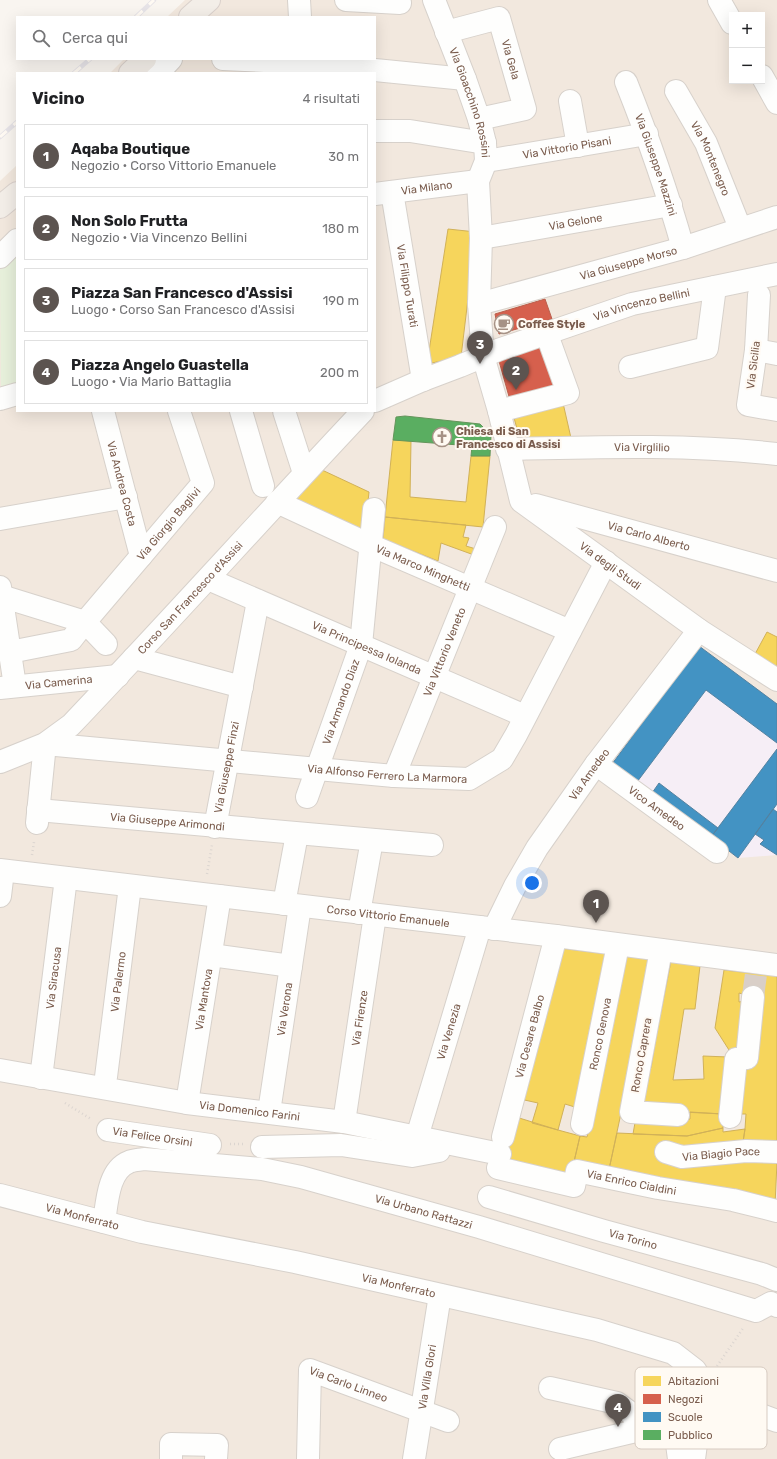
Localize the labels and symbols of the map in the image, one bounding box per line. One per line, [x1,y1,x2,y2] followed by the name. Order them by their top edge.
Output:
[498,38,522,81] street label: Via Gela
[446,46,492,158] street label: Via Gioacchino Rossini
[632,112,679,217] street label: Via Giuseppe Mazzini
[688,119,732,198] street label: Via Montenegro
[522,134,612,162] street label: Via Vittorio Pisani
[400,178,453,198] street label: Via Milano
[548,211,603,233] street label: Via Gelone
[394,243,420,328] street label: Via Filippo Turati
[578,244,679,283] street label: Via Giuseppe Morso
[592,286,691,324] street label: Via Vincenzo Bellini
[493,313,515,335] cafe icon: Coffee Style
[518,318,586,331] place label: Coffee Style
[467,331,493,364] pin: 3
[744,340,763,390] street label: Via Sicilia
[503,357,529,390] pin: 2
[456,425,560,451] place label: Chiesa di San Francesco di Assisi
[431,426,453,448] church icon: Chiesa di San Francesco di Assisi
[104,440,139,528] street label: Via Andrea Costa
[614,441,670,454] street label: Via Virglilio
[134,485,203,563] street label: Via Giorgio Baglivi
[606,519,692,554] street label: Via Carlo Alberto
[135,539,246,657] street label: Corso San Francesco d'Assisi
[577,539,643,593] street label: Via degli Studi
[374,542,472,594] street label: Via Marco Minghetti
[421,606,469,698] street label: Via Vittorio Veneto
[310,619,423,677] street label: Via Principessa Iolanda
[320,657,363,747] street label: Via Armando Diaz
[24,673,93,692] street label: Via Camerina
[212,720,242,814] street label: Via Giuseppe Finzi
[567,746,612,803] street label: Via Amedeo
[307,762,468,786] street label: Via Alfonso Ferrero La Marmora
[625,784,687,833] street label: Vico Amedeo
[110,810,225,834] street label: Via Giuseppe Arimondi
[522,873,542,893] your location
[583,890,609,923] pin: 1
[326,903,450,930] street label: Corso Vittorio Emanuele
[44,946,64,1010] street label: Via Siracusa
[108,951,129,1013] street label: Via Palermo
[193,968,215,1031] street label: Via Mantova
[275,981,295,1037] street label: Via Verona
[349,989,371,1047] street label: Via Firenze
[513,993,547,1080] street label: Via Cesare Balbo
[587,997,614,1071] street label: Ronco Genova
[434,1002,464,1062] street label: Via Venezia
[629,1017,654,1093] street label: Ronco Caprera
[199,1099,301,1124] street label: Via Domenico Farini
[112,1125,193,1149] street label: Via Felice Orsini
[682,1145,760,1164] street label: Via Biagio Pace
[585,1167,677,1198] street label: Via Enrico Cialdini
[373,1192,474,1232] street label: Via Urbano Rattazzi
[44,1201,120,1233] street label: Via Monferrato
[607,1227,659,1252] street label: Via Torino
[360,1271,437,1300] street label: Via Monferrato
[416,1344,439,1411] street label: Via Villa Glori
[307,1364,389,1405] street label: Via Carlo Linneo
[635,1367,767,1449] legend
[668,1375,719,1388] text: Abitazioni
[668,1393,703,1406] text: Negozi
[605,1394,631,1427] pin: 4
[668,1411,703,1424] text: Scuole
[668,1429,713,1442] text: Pubblico

